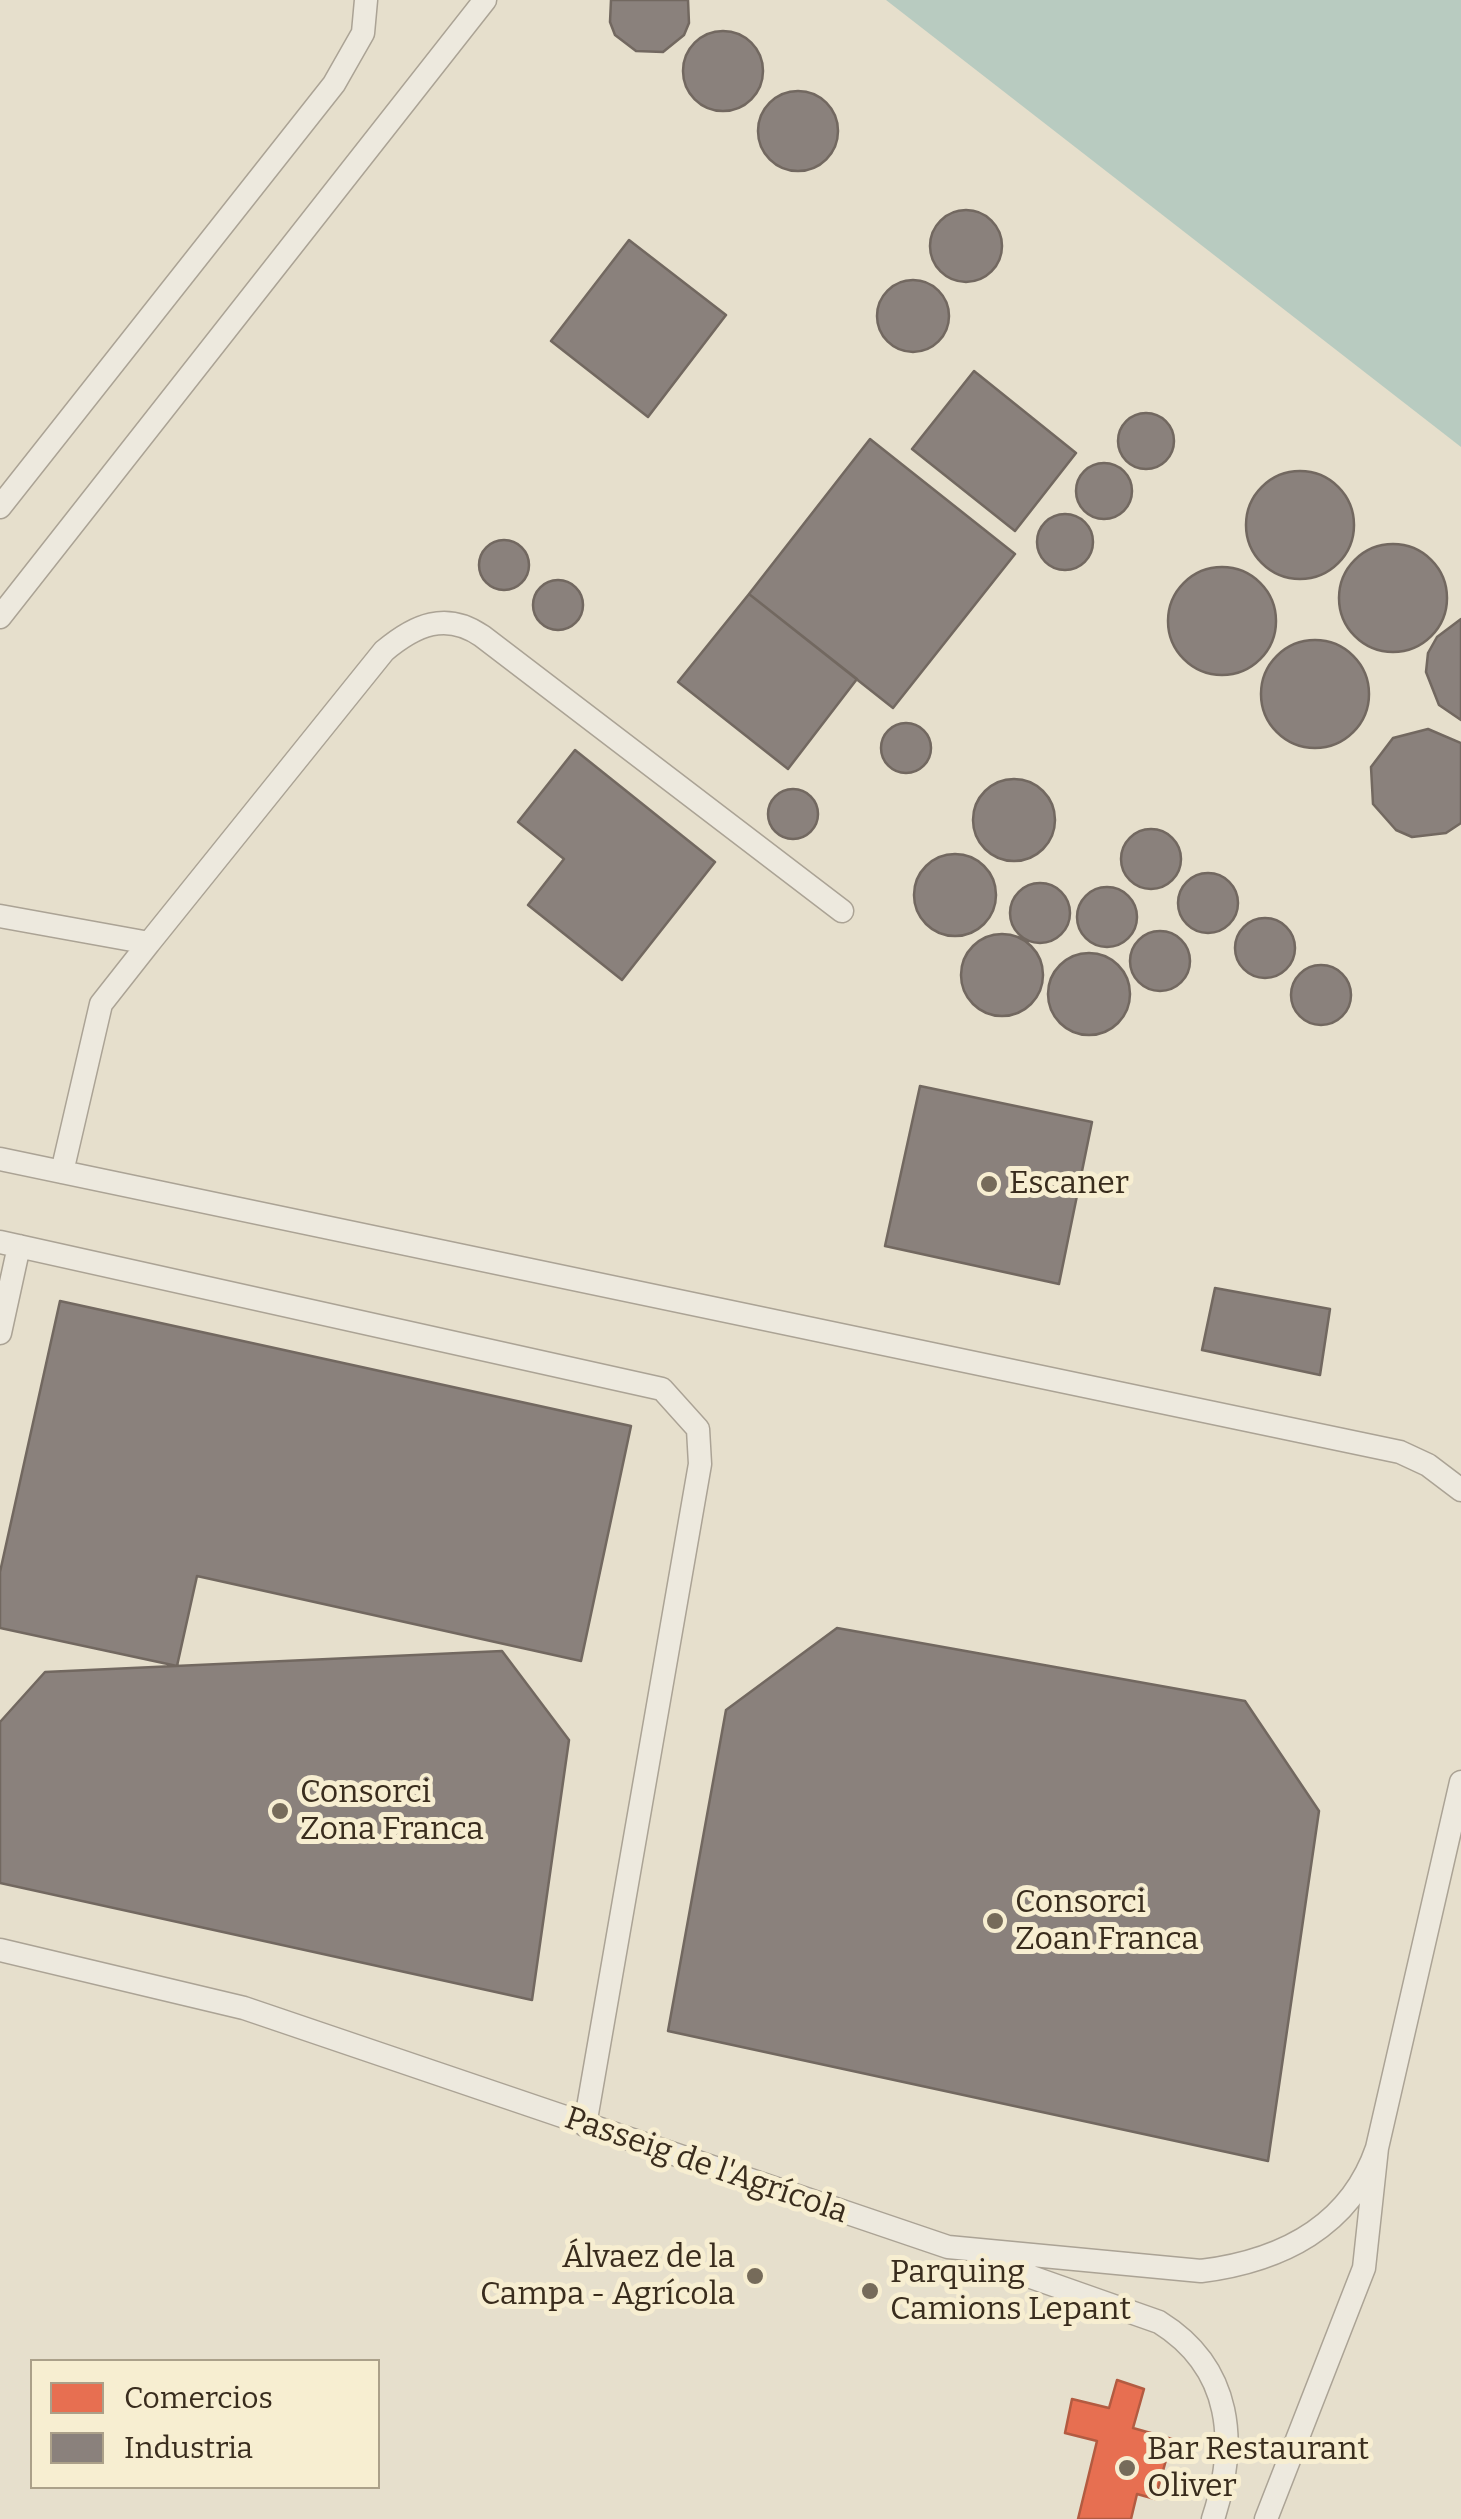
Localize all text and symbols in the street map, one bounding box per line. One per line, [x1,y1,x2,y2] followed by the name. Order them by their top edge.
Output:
[1009,1165,1129,1203] place label: Escaner
[978,1173,1000,1195] marker: Escaner
[300,1774,484,1849] place label: Consorci Zona Franca
[269,1800,291,1822] marker: Consorci Zona Franca
[1015,1884,1199,1959] place label: Consorci Zoan Franca
[984,1910,1006,1932] marker: Consorci Zoan Franca
[560,2100,852,2232] street label: Passeig de l'Agrícola
[480,2239,735,2314] place label: Álvaez de la Campa - Agrícola
[890,2254,1131,2329] place label: Parquing Camions Lepant
[744,2265,766,2287] marker: Álvaez de la Campa - Agrícola
[859,2280,881,2302] marker: Parquing Camions Lepant
[30,2359,380,2489] legend
[124,2380,273,2416] text: Comercios
[124,2430,253,2466] text: Industria
[1147,2431,1369,2506] place label: Bar Restaurant Oliver
[1116,2457,1138,2479] marker: Bar Restaurant Oliver

